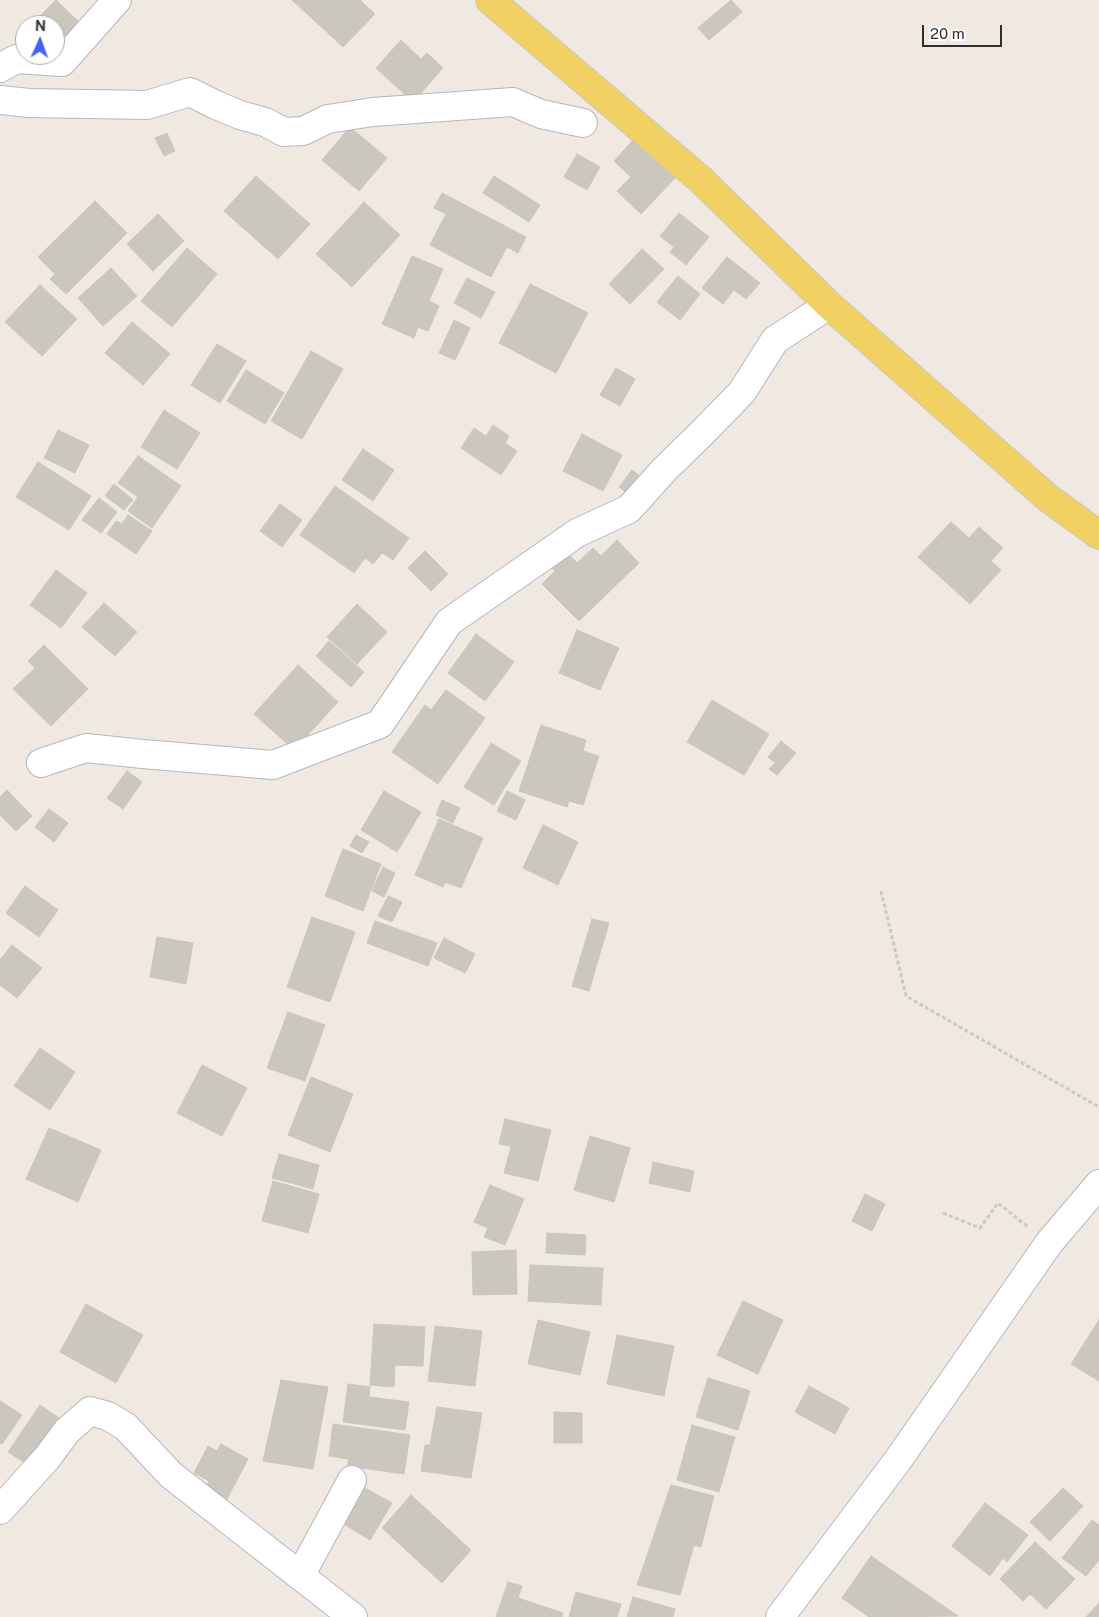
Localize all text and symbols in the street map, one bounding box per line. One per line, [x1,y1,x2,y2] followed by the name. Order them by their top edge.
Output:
[15,15,65,65] north arrow
[924,15,1004,47] scale bar
[35,18,46,34] text: N
[930,25,965,42] text: 20 m

